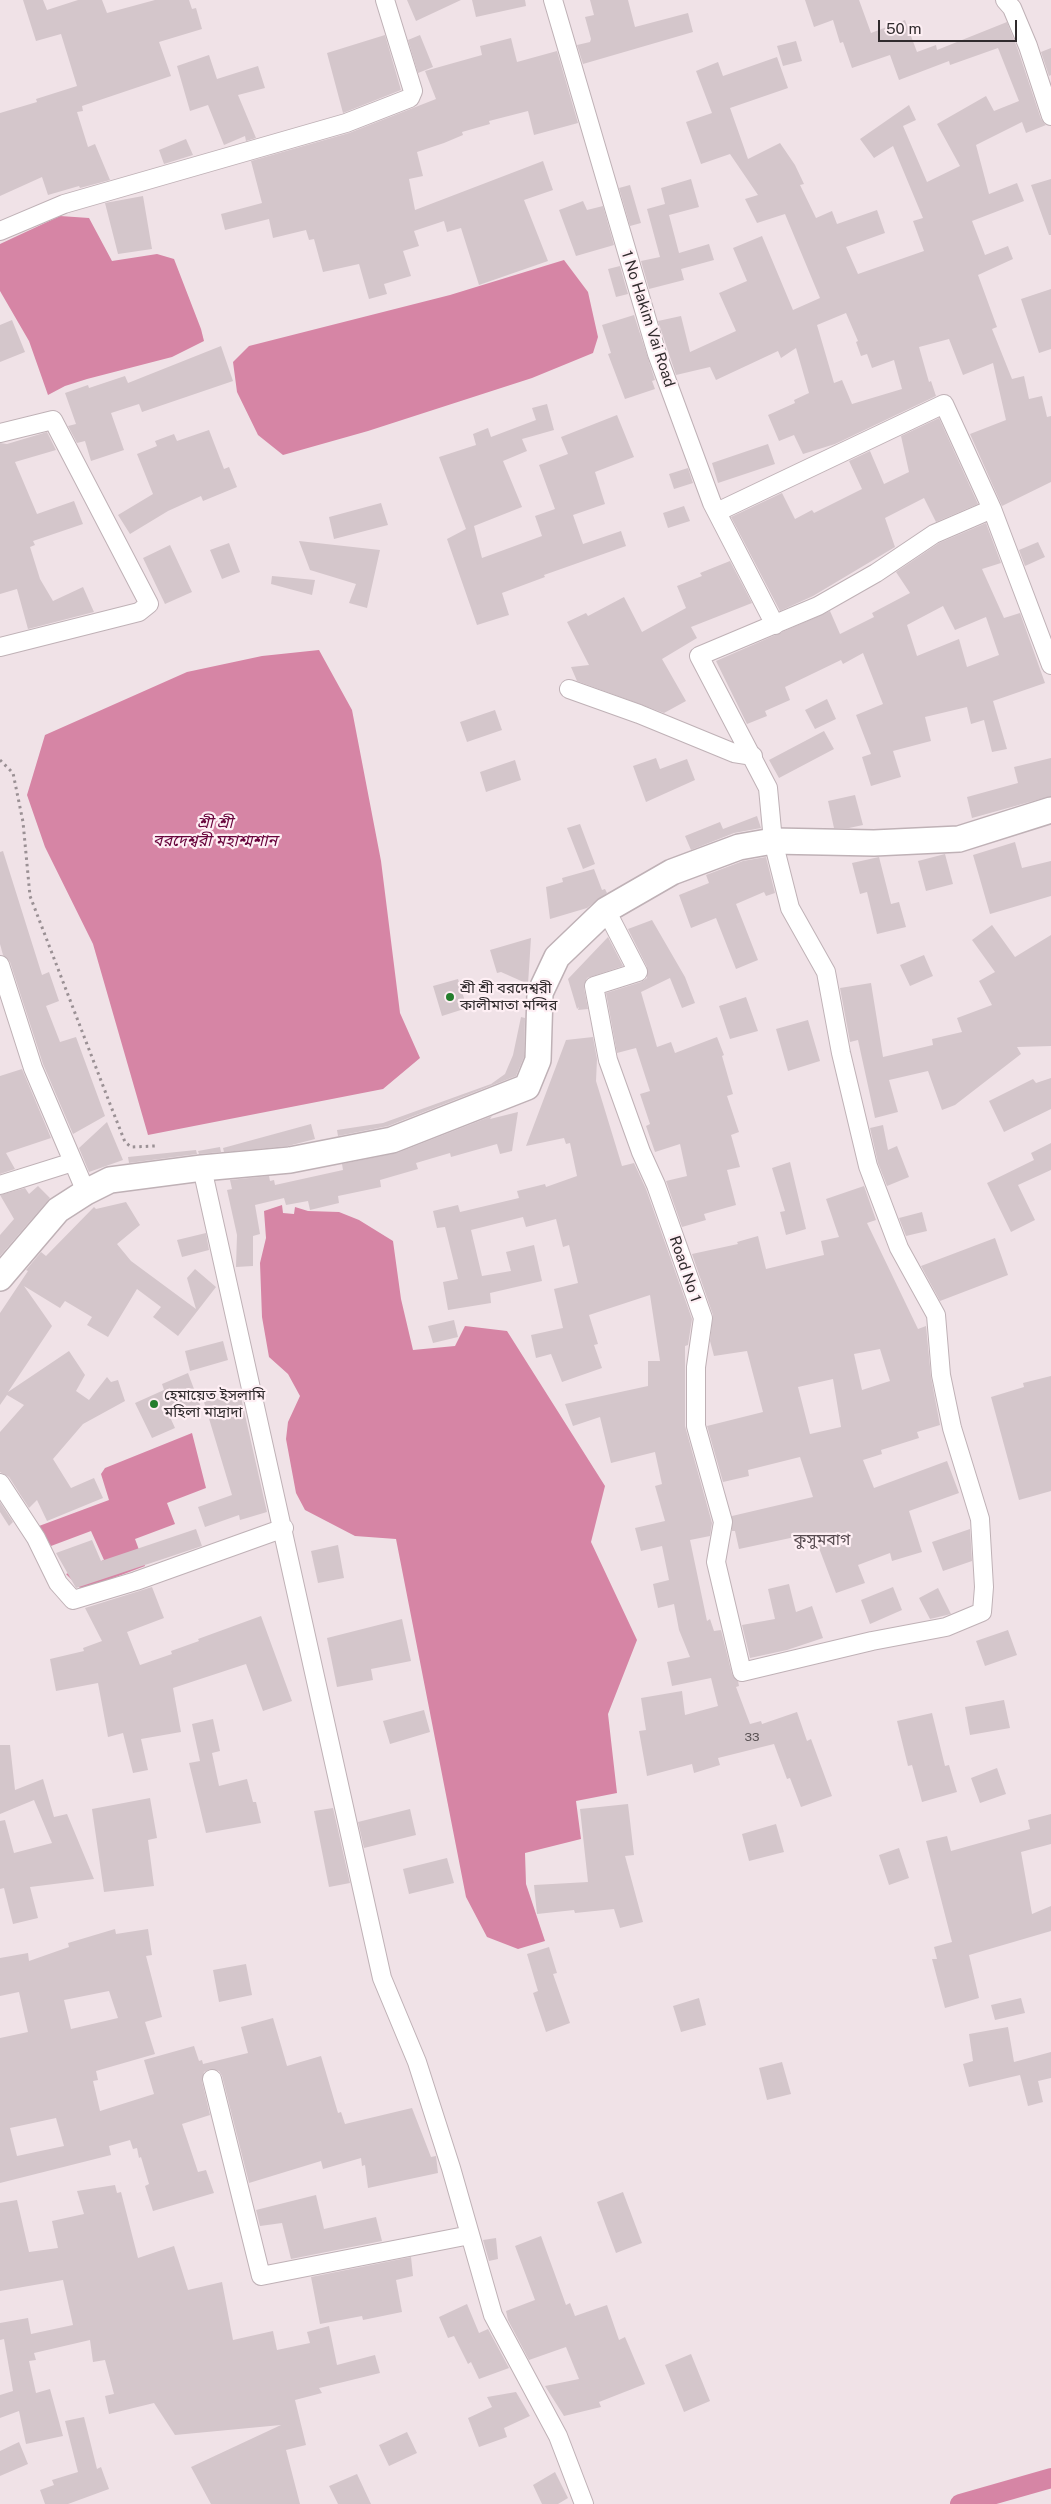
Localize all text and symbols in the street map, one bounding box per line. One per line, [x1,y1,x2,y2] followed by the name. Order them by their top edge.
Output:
[881,10,1020,42] scale bar
[886,20,921,37] text: 50 m
[617,249,679,389] street label: 1 No Hakim Vai Road
[153,813,277,851] water label: শ্রী শ্রী বরদেশ্বরী মহাশ্মশান
[460,979,557,1014] place label: শ্রী শ্রী বরদেশ্বরী কালীমাতা মন্দির
[444,991,456,1003] marker: শ্রী শ্রী বরদেশ্বরী কালীমাতা মন্দির
[665,1234,705,1304] street label: Road No 1
[164,1386,265,1421] place label: হেমায়েত ইসলামি মহিলা মাদ্রাদা
[148,1398,160,1410] marker: হেমায়েত ইসলামি মহিলা মাদ্রাদা
[794,1530,850,1550] district label: কুসুমবাগ
[744,1730,760,1744] house number: 33

